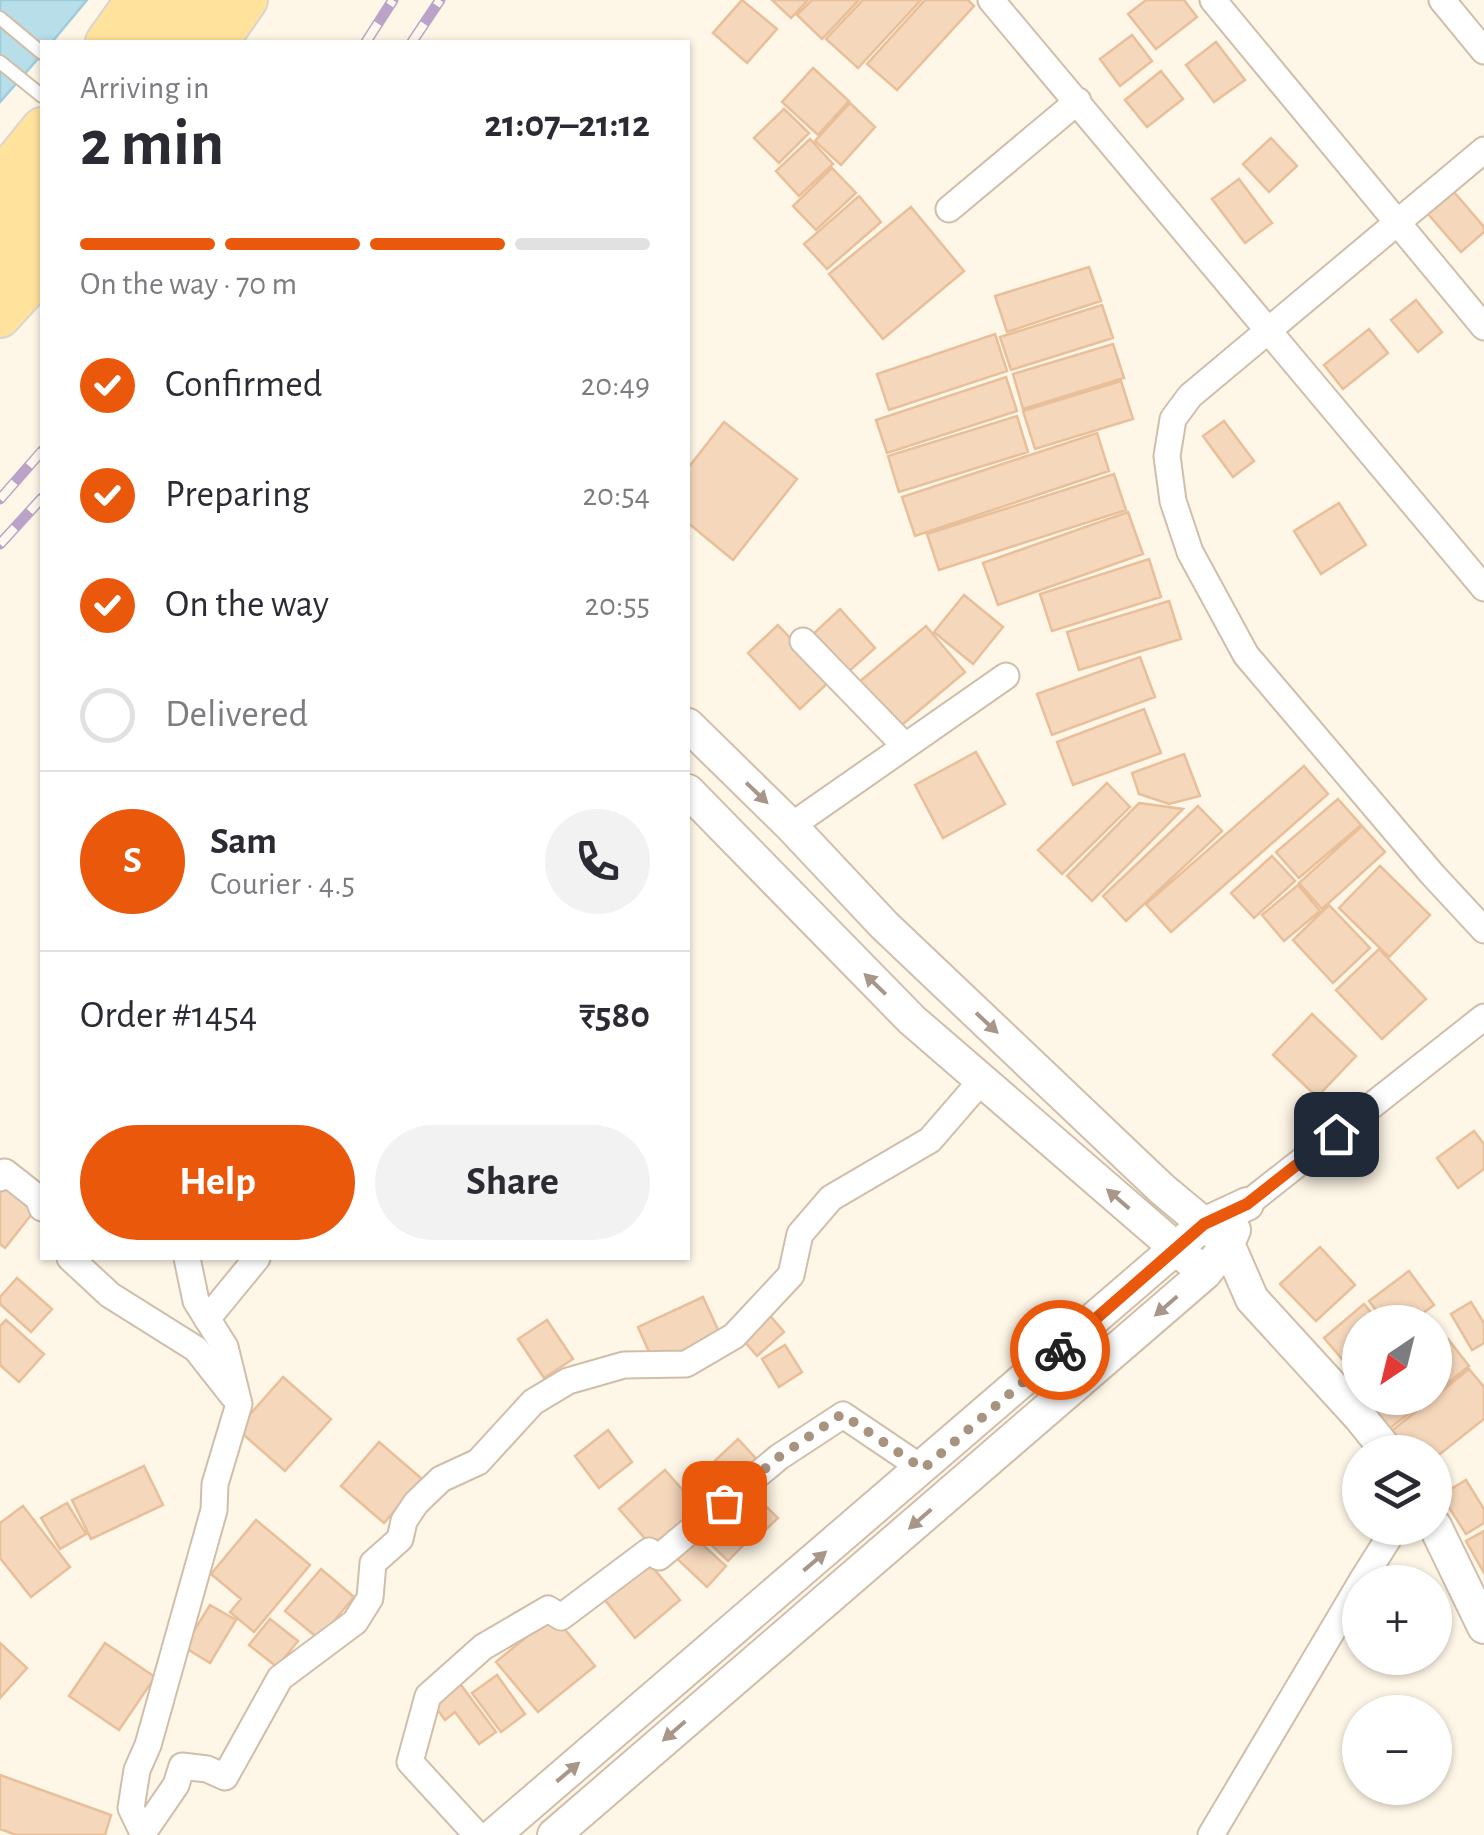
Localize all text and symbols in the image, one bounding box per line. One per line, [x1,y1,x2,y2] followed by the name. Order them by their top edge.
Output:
[80,72,209,104] text: Arriving in
[484,106,650,144] text: 21:07–21:12
[80,112,224,177] text: 2 min
[80,268,297,300] text: On the way · 70 m
[80,358,135,413] icon: check
[165,366,322,404] text: Confirmed
[581,369,650,401] text: 20:49
[80,468,135,523] icon: check
[165,476,310,514] text: Preparing
[582,479,650,511] text: 20:54
[80,578,135,633] icon: check
[165,586,329,624] text: On the way
[584,589,650,621] text: 20:55
[165,696,308,734] text: Delivered
[745,781,769,804] one-way arrow
[545,809,650,914] button: phone
[210,823,277,861] text: Sam
[123,842,142,880] text: S
[210,868,355,900] text: Courier · 4.5
[864,972,888,996] one-way arrow
[80,997,257,1035] text: Order #1454
[579,997,650,1035] text: ₹580
[975,1011,999,1034] one-way arrow
[1294,1092,1379,1177] pin
[1309,1107,1364,1162] icon: home
[80,1125,355,1240] button: Help
[375,1125,650,1240] button: Share
[1106,1189,1131,1211] one-way arrow
[1154,1295,1179,1317] one-way arrow
[1010,1300,1110,1400] courier
[1342,1305,1452,1415] north arrow
[1342,1305,1452,1805] map controls
[1033,1323,1088,1378] icon: bike
[1342,1435,1452,1545] button: layers
[682,1461,767,1546] pin
[697,1476,752,1531] icon: bag
[908,1507,933,1529] one-way arrow
[803,1550,828,1572] one-way arrow
[1342,1565,1452,1675] button: +
[1342,1695,1452,1805] button: −
[662,1720,687,1742] one-way arrow
[556,1761,581,1783] one-way arrow

